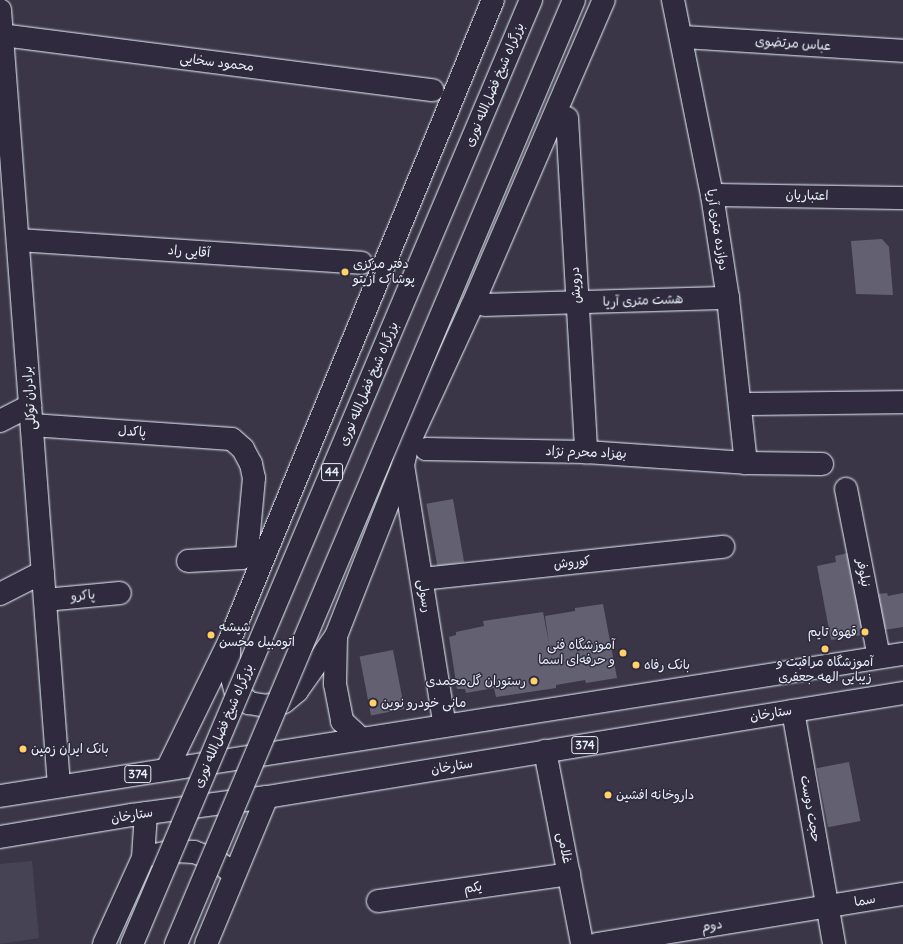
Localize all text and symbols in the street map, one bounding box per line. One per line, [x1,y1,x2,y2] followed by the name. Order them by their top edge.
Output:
[462,20,528,150] street label: بزرگراه شیخ فضل‌الله نوری
[755,34,831,54] street label: عباس مرتضوی
[179,51,255,75] street label: محمود سخایی
[703,188,731,272] street label: دوازده متری آریا
[785,188,829,204] street label: اعتباریان
[167,243,211,261] street label: آقایی راد
[353,257,415,288] place label: دفتر مرکزی پوشاک آزیتو
[567,266,585,304] street label: درویش
[340,267,350,277] marker: دفتر مرکزی پوشاک آزیتو
[602,292,684,310] street label: هشت متری آریا
[336,319,402,449] street label: بزرگراه شیخ فضل‌الله نوری
[20,365,40,431] street label: برادران توکلی
[117,423,147,441] street label: پاکدل
[545,444,627,462] street label: بهزاد محرم نژاد
[321,462,343,482] road number: 44
[553,553,591,573] street label: کوروش
[853,558,873,588] street label: نیلوفر
[414,578,434,614] street label: رسولی
[70,587,96,605] street label: پاکرو
[219,620,295,651] place label: شیشه اتومبیل محسن
[808,624,857,640] place label: قهوه تایم
[860,627,870,637] marker: قهوه تایم
[206,630,216,640] marker: شیشه اتومبیل محسن
[538,638,615,669] place label: آموزشگاه فنی و حرفه‌ای اسما
[820,644,830,654] marker: آموزشگاه مراقبت و زیبایی الهه جعفری
[618,648,628,658] marker: آموزشگاه فنی و حرفه‌ای اسما
[777,655,873,686] place label: آموزشگاه مراقبت و زیبایی الهه جعفری
[644,657,690,673] place label: بانک رفاه
[631,660,641,670] marker: بانک رفاه
[191,661,257,791] street label: بزرگراه شیخ فضل‌الله نوری
[425,673,526,689] place label: رستوران گل‌محمدی
[529,676,539,686] marker: رستوران گل‌محمدی
[381,695,466,711] place label: مانی خودرو نوین
[368,698,378,708] marker: مانی خودرو نوین
[749,703,793,725] street label: ستارخان
[571,735,599,755] road number: 374
[31,741,109,757] place label: بانک ایران زمین
[18,744,28,754] marker: بانک ایران زمین
[430,756,474,778] street label: ستارخان
[124,764,152,784] road number: 374
[796,774,824,844] street label: حجت دوست
[616,787,694,803] place label: داروخانه افشین
[603,790,613,800] marker: داروخانه افشین
[110,805,154,827] street label: ستارخان
[553,831,575,865] street label: غلامی
[463,879,483,897] street label: یکم
[853,891,877,911] street label: سما
[700,917,724,935] street label: دوم

